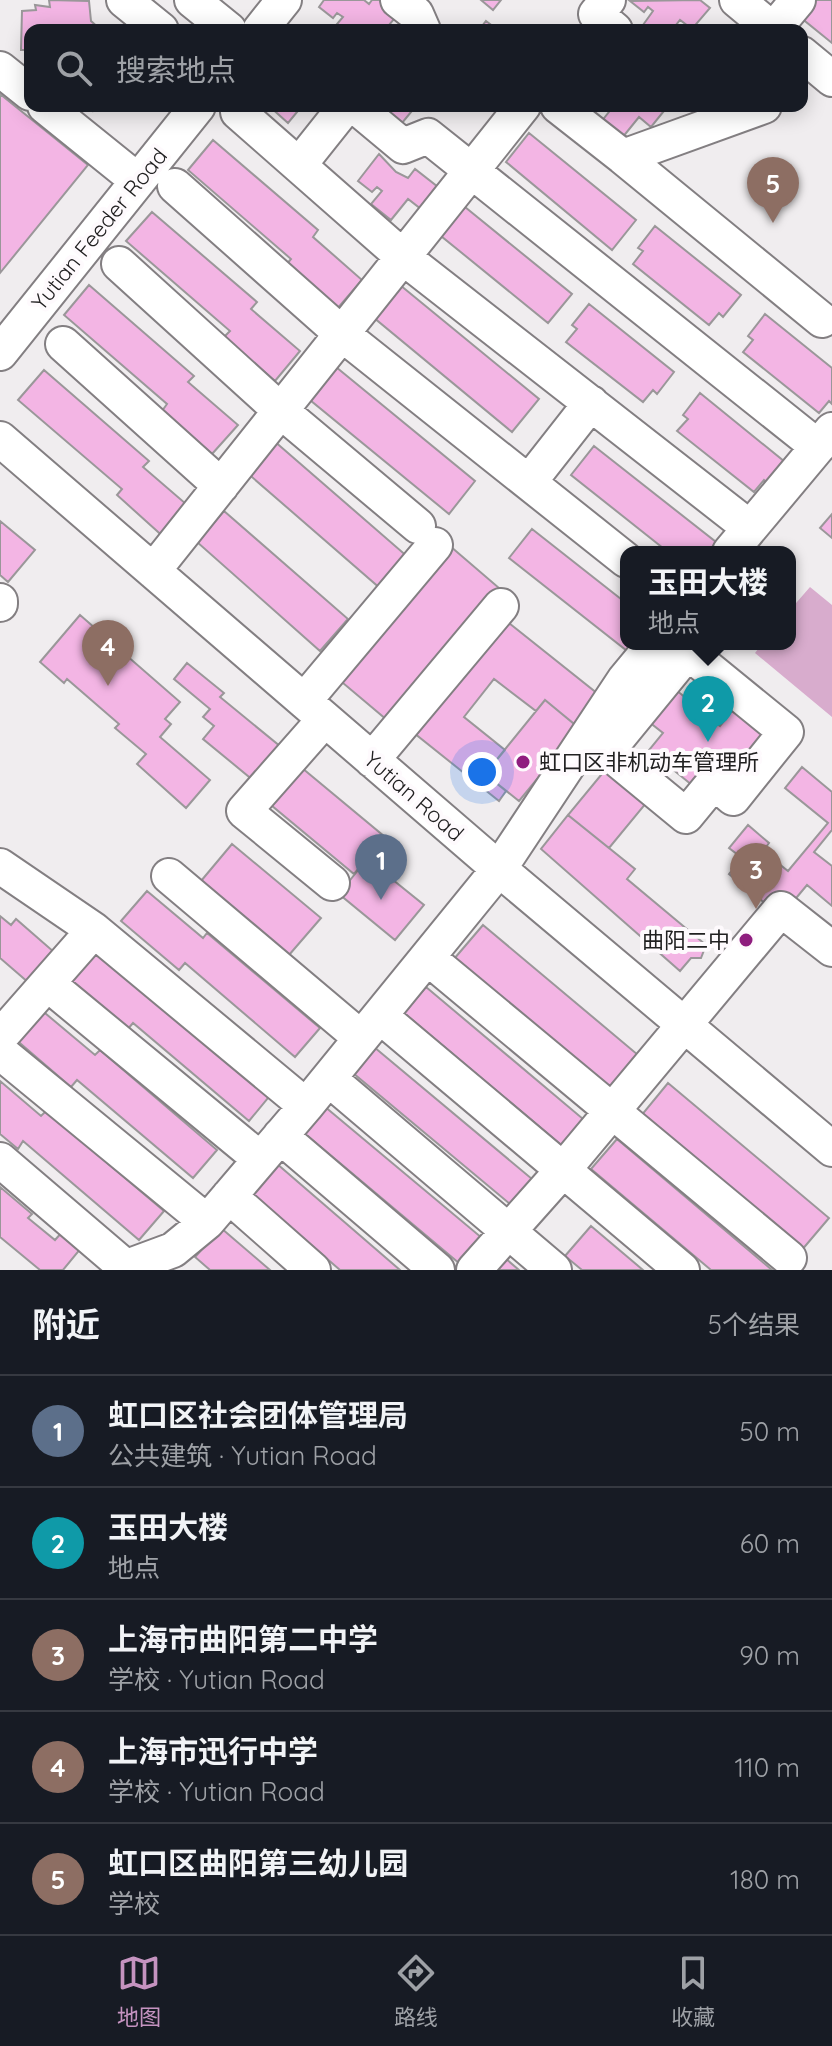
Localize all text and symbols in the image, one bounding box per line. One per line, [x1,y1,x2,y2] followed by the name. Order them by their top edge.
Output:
[24,24,808,112] search box
[52,46,96,90] icon: search
[116,51,236,89] text: 搜索地点
[25,142,173,316] street label: Yutian Feeder Road
[747,157,799,223] pin: 5
[620,546,796,650] popup
[648,563,768,601] text: 玉田大楼
[648,606,700,639] text: 地点
[82,620,134,686] pin: 4
[682,676,734,742] pin: 2
[358,745,470,847] street label: Yutian Road
[539,748,759,776] place label: 虹口区非机动车管理所
[462,752,502,792] your location
[514,753,532,771] marker: 虹口区非机动车管理所
[355,834,407,900] pin: 1
[730,843,782,909] pin: 3
[642,926,730,954] place label: 曲阳二中
[737,931,755,949] marker: 曲阳二中
[32,1303,100,1346] text: 附近
[708,1308,800,1341] text: 5个结果
[108,1396,408,1434] text: 虹口区社会团体管理局
[53,1415,63,1448] text: 1
[740,1415,800,1448] text: 50 m
[108,1439,377,1472] text: 公共建筑 · Yutian Road
[108,1508,228,1546] text: 玉田大楼
[51,1527,65,1560] text: 2
[740,1527,800,1560] text: 60 m
[108,1551,160,1584] text: 地点
[108,1620,378,1658] text: 上海市曲阳第二中学
[51,1639,65,1672] text: 3
[739,1639,800,1672] text: 90 m
[108,1663,325,1696] text: 学校 · Yutian Road
[108,1732,318,1770] text: 上海市迅行中学
[50,1751,66,1784] text: 4
[734,1751,800,1784] text: 110 m
[108,1775,325,1808] text: 学校 · Yutian Road
[108,1844,408,1882] text: 虹口区曲阳第三幼儿园
[51,1863,65,1896] text: 5
[730,1863,800,1896] text: 180 m
[108,1887,160,1920] text: 学校
[117,1951,161,2031] tab: 地图
[394,1951,438,2031] tab: 路线
[671,1951,715,2031] tab: 收藏

